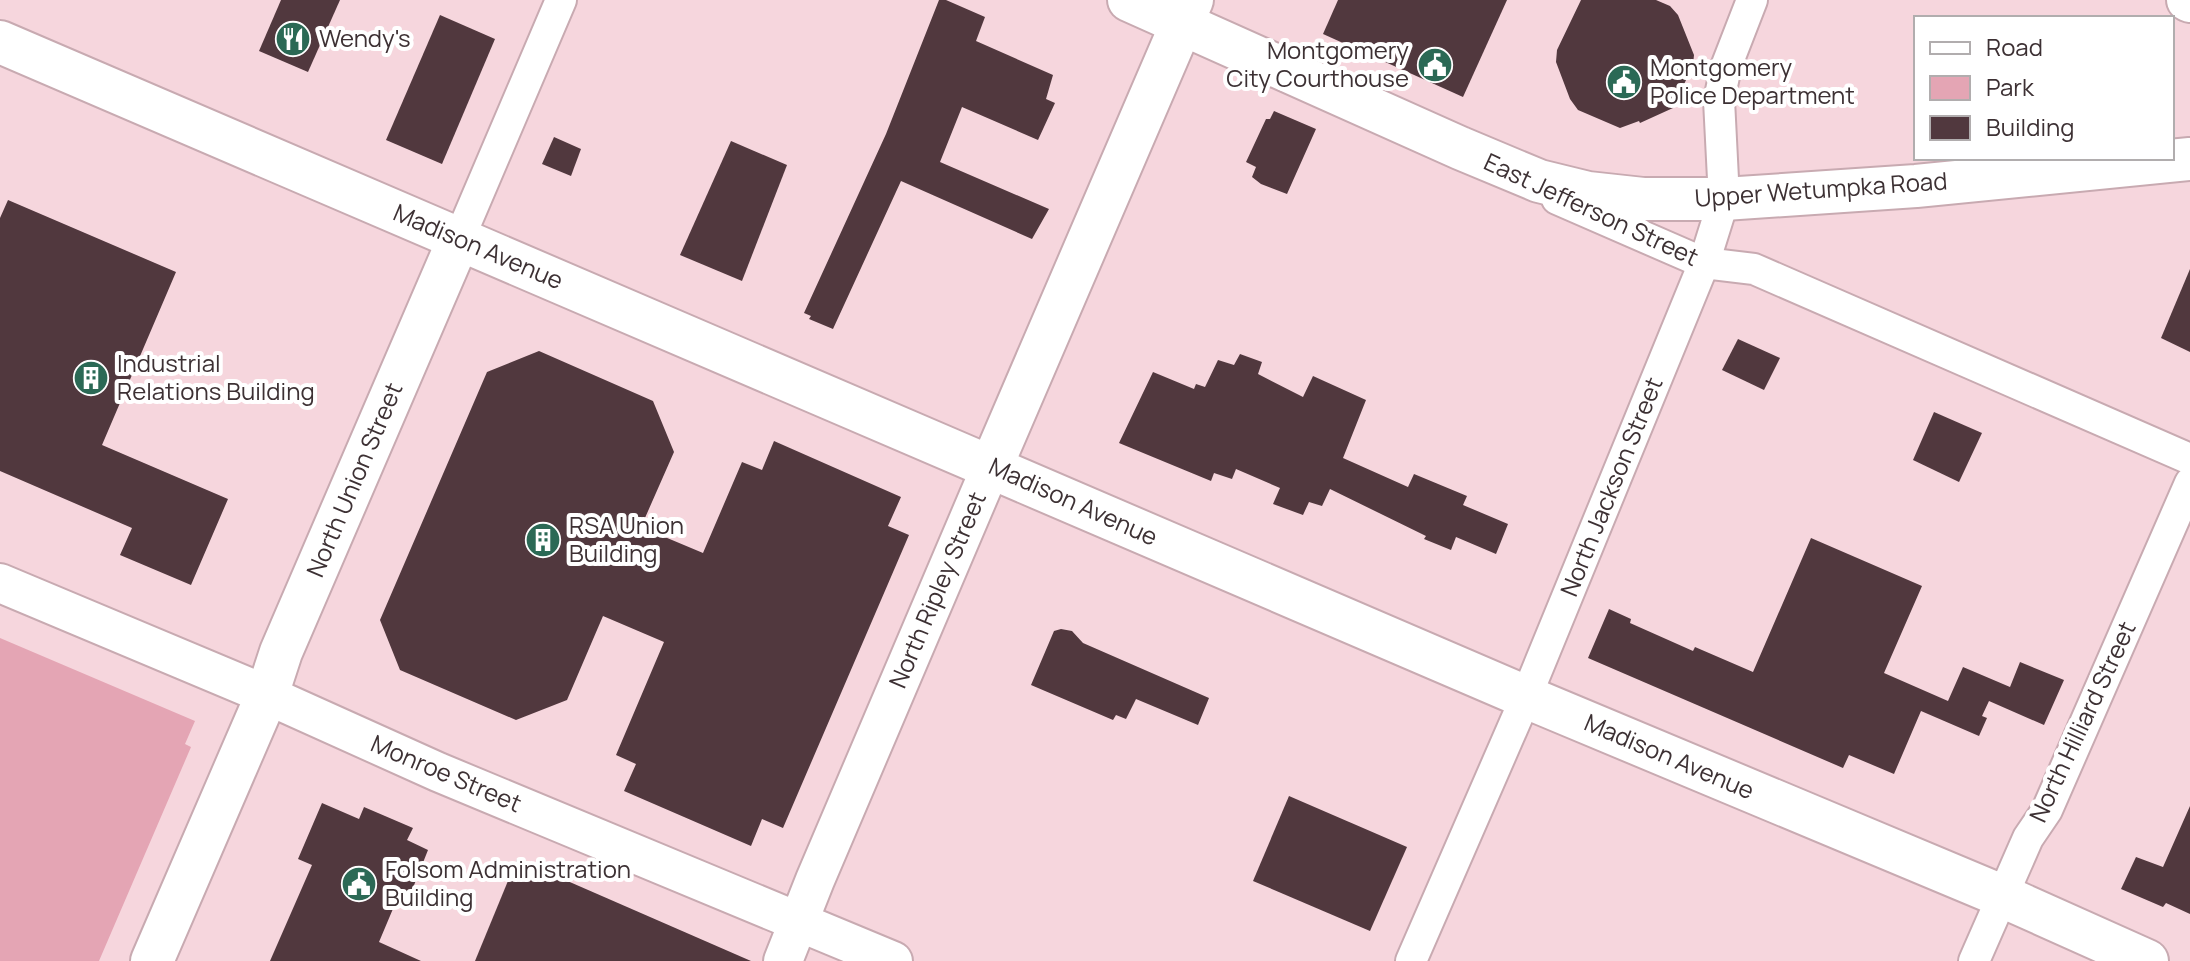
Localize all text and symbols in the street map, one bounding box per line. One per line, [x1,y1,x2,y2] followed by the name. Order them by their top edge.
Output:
[1914,16,2174,160] legend
[274,20,312,58] restaurant icon: Wendy's
[319,21,411,54] place label: Wendy's
[1986,30,2043,63] text: Road
[1226,33,1409,94] place label: Montgomery City Courthouse
[1416,46,1454,84] public building icon: Montgomery City Courthouse
[1650,50,1855,111] place label: Montgomery Police Department
[1605,63,1643,101] public building icon: Montgomery Police Department
[1986,70,2035,103] text: Park
[1986,110,2074,143] text: Building
[1479,144,1704,273] street label: East Jefferson Street
[1693,163,1948,214] street label: Upper Wetumpka Road
[389,195,569,296] street label: Madison Avenue
[117,346,315,407] place label: Industrial Relations Building
[72,359,110,397] building icon: Industrial Relations Building
[1552,372,1670,601] street label: North Jackson Street
[298,377,410,582] street label: North Union Street
[984,449,1163,553] street label: Madison Avenue
[880,486,993,693] street label: North Ripley Street
[569,508,684,569] place label: RSA Union Building
[524,521,562,559] building icon: RSA Union Building
[2021,616,2143,827] street label: North Hilliard Street
[1580,705,1760,806] street label: Madison Avenue
[366,726,527,819] street label: Monroe Street
[385,852,631,913] place label: Folsom Administration Building
[340,865,378,903] public building icon: Folsom Administration Building

